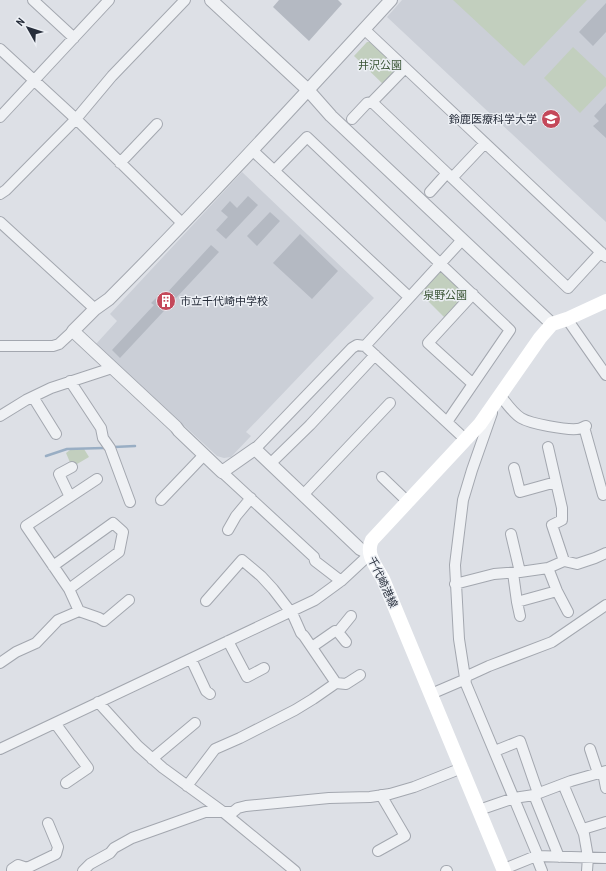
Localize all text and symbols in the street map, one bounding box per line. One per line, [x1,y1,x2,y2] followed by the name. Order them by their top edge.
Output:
[8,8,48,48] north arrow
[13,15,28,29] text: N
[358,58,402,72] park label: 井沢公園
[540,108,562,130] school or university icon: 鈴鹿医療科学大学
[449,112,537,126] place label: 鈴鹿医療科学大学
[423,288,467,302] park label: 泉野公園
[155,290,177,312] building icon: 市立千代崎中学校
[180,294,268,308] place label: 市立千代崎中学校
[365,554,401,610] street label: 千代崎港線

